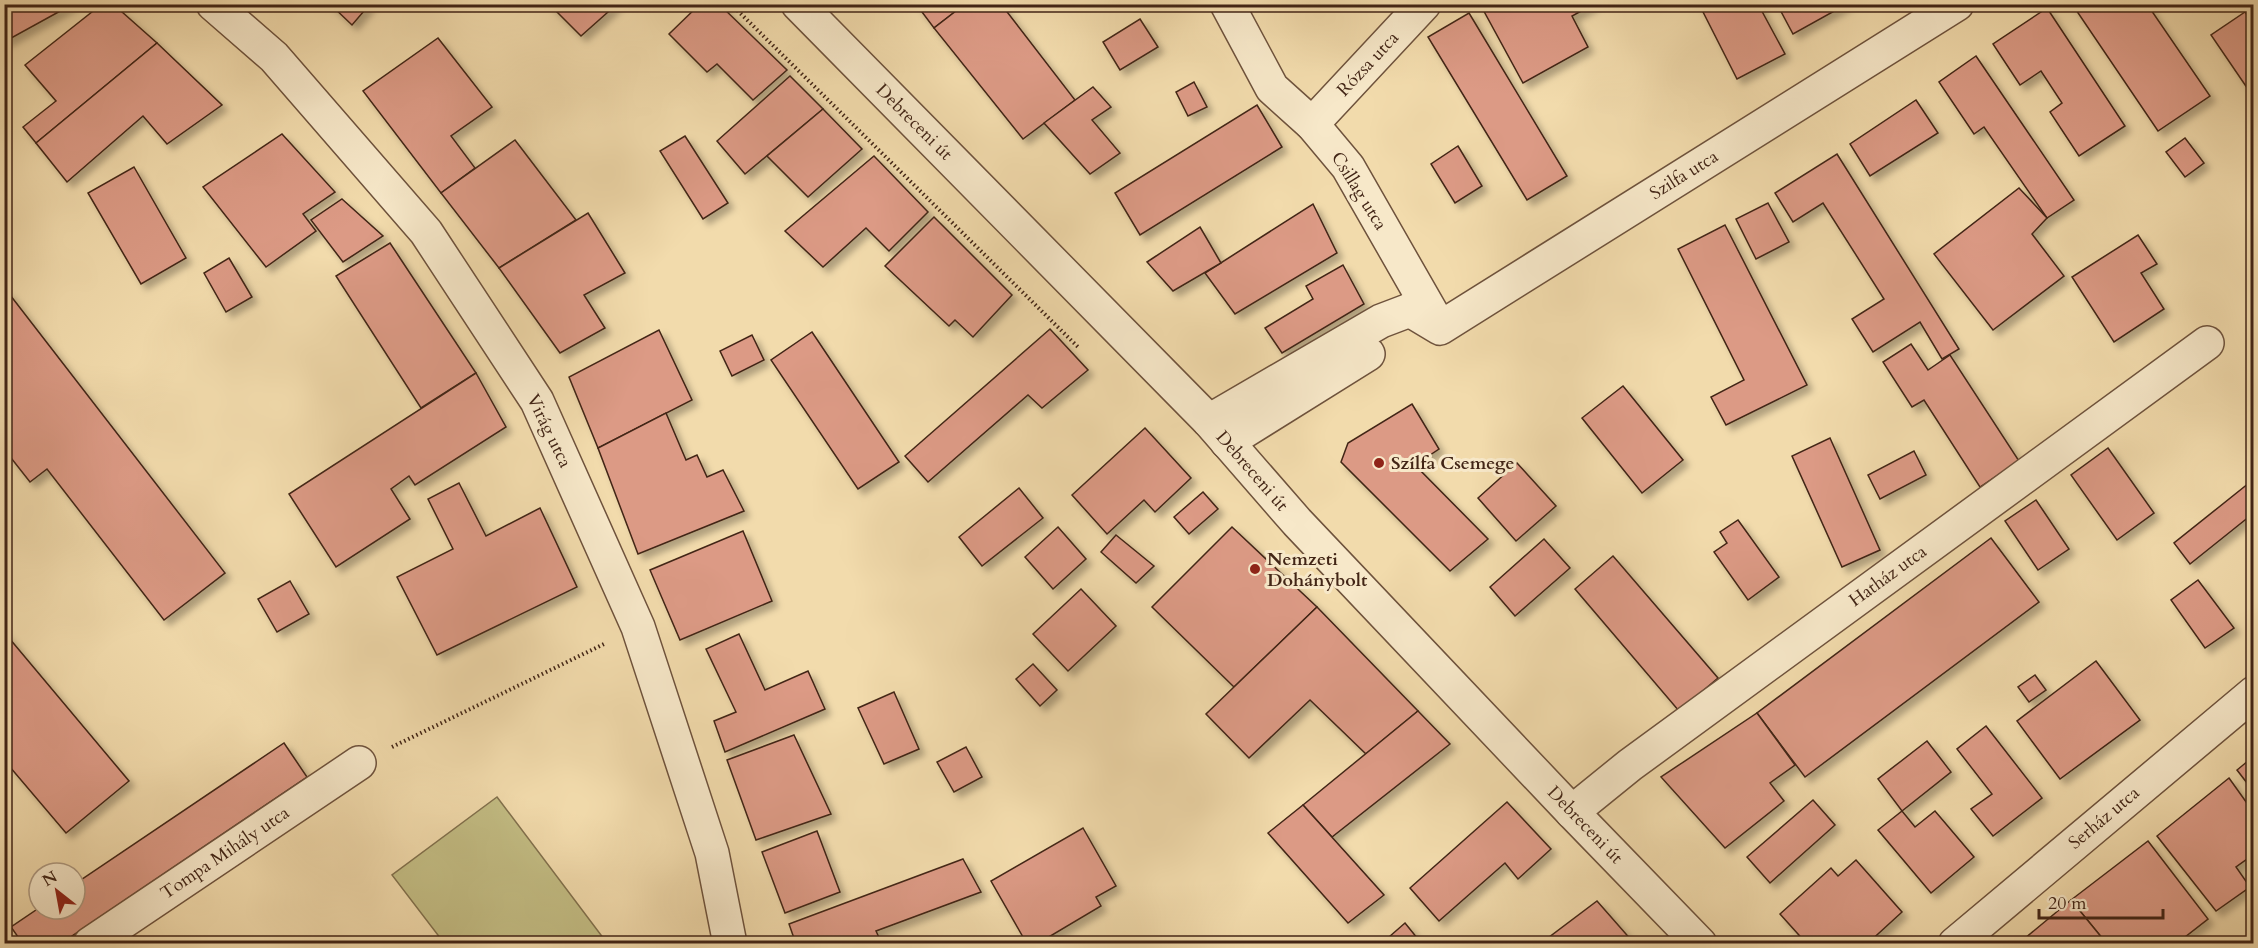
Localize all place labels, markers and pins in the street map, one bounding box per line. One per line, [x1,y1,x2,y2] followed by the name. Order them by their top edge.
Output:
[1391,451,1515,476] place label: Szílfa Csemege
[1372,456,1386,470] marker: Szílfa Csemege
[1267,547,1368,593] place label: Nemzeti Dohánybolt
[1248,562,1262,576] marker: Nemzeti Dohánybolt

